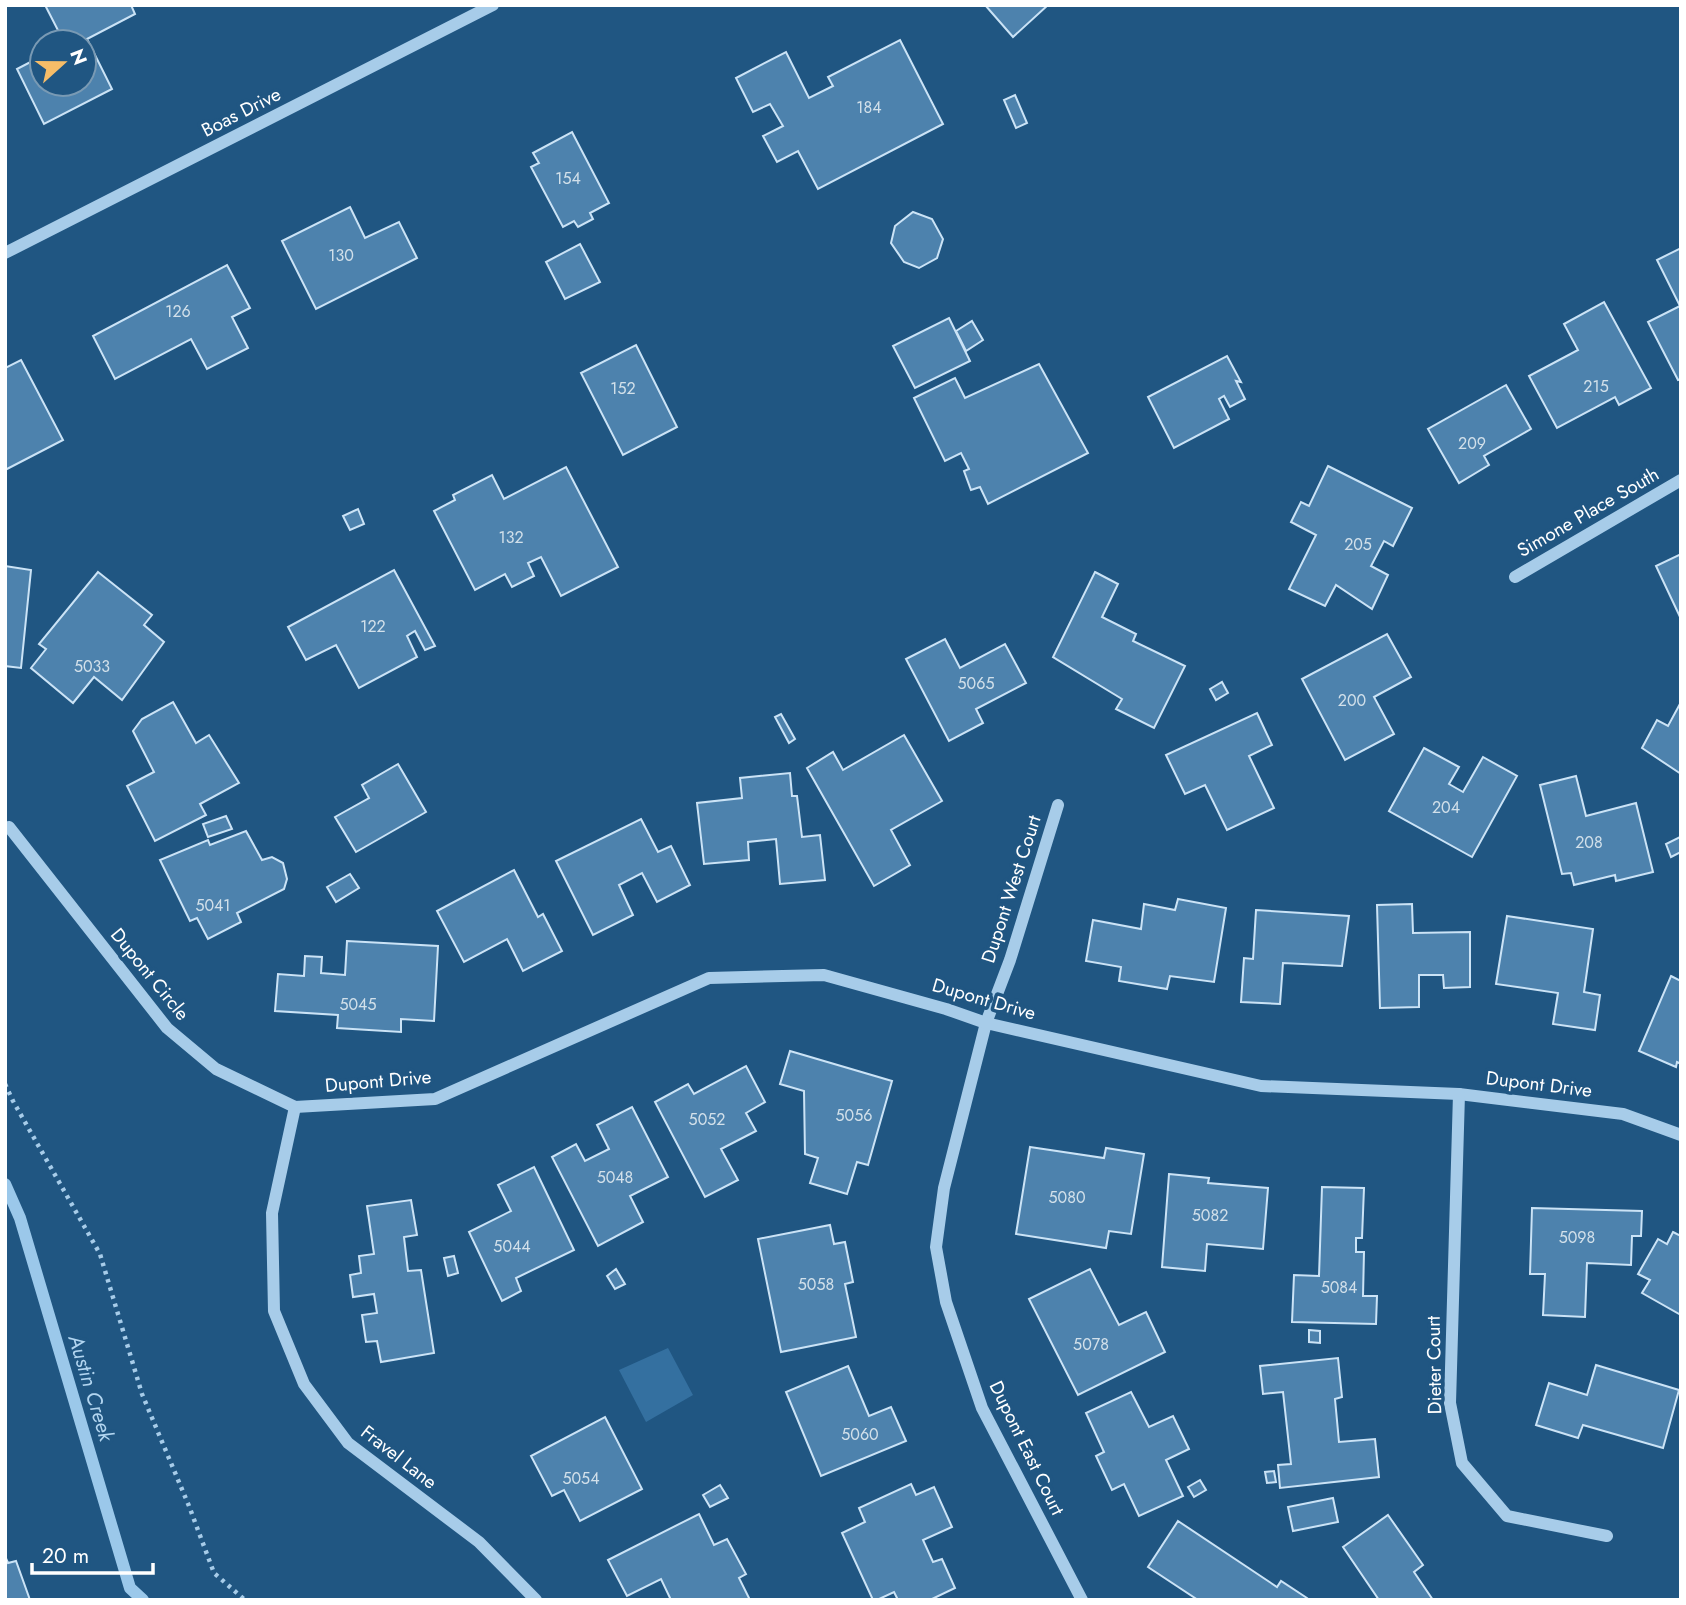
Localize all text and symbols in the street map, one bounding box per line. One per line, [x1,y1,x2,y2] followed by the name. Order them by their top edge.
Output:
[28,28,98,98] north arrow
[63,45,94,69] text: N
[197,80,285,143] street label: Boas Drive
[856,96,882,119] house number: 184
[555,167,581,190] house number: 154
[328,244,354,267] house number: 130
[165,300,191,323] house number: 126
[1583,375,1609,398] house number: 215
[610,377,636,400] house number: 152
[1458,432,1486,455] house number: 209
[1512,460,1664,564] street label: Simone Place South
[498,526,524,549] house number: 132
[1344,533,1372,556] house number: 205
[360,615,386,638] house number: 122
[74,655,110,678] house number: 5033
[958,672,994,695] house number: 5065
[1338,689,1366,712] house number: 200
[1432,796,1460,819] house number: 204
[974,811,1048,966] street label: Dupont West Court
[1575,831,1603,854] house number: 208
[195,894,231,917] house number: 5041
[104,922,196,1026] street label: Dupont Circle
[929,971,1039,1027] street label: Dupont Drive
[340,993,376,1016] house number: 5045
[324,1063,432,1099] street label: Dupont Drive
[1484,1064,1594,1104] street label: Dupont Drive
[836,1104,872,1127] house number: 5056
[689,1108,725,1131] house number: 5052
[597,1166,633,1189] house number: 5048
[1049,1186,1085,1209] house number: 5080
[1192,1204,1228,1227] house number: 5082
[1559,1226,1595,1249] house number: 5098
[493,1235,531,1258] house number: 5044
[798,1273,834,1296] house number: 5058
[1321,1276,1357,1299] house number: 5084
[1420,1315,1448,1415] street label: Dieter Court
[60,1330,122,1446] water label: Austin Creek
[1073,1333,1109,1356] house number: 5078
[983,1376,1071,1520] street label: Dupont East Court
[355,1419,443,1495] street label: Fravel Lane
[841,1423,879,1446] house number: 5060
[563,1467,599,1490] house number: 5054
[32,1532,152,1576] scale bar
[42,1541,89,1571] text: 20 m

